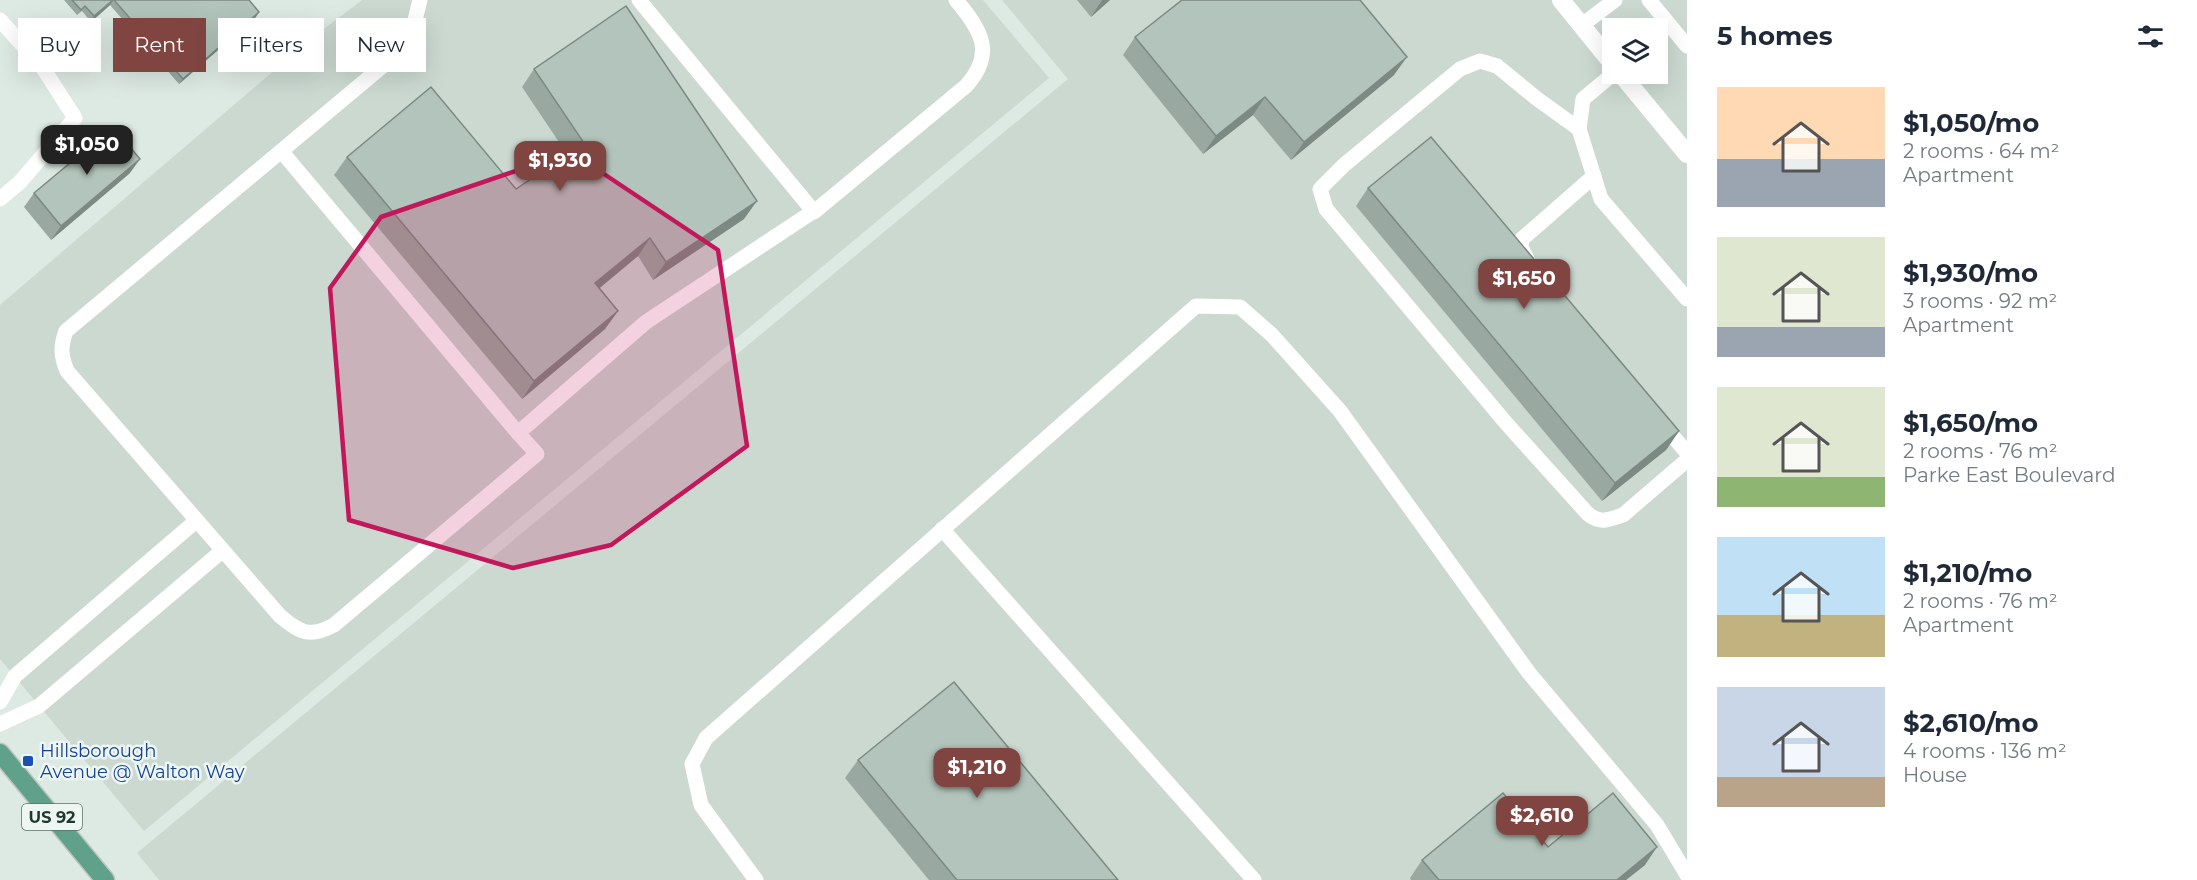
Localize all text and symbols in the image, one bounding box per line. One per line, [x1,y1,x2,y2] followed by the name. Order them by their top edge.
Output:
[18,18,101,72] chip: Buy
[113,18,206,72] chip: Rent
[218,18,324,72] chip: Filters
[336,18,426,72] chip: New
[1602,18,1668,84] map controls
[1602,18,1668,84] button: layers
[1717,20,1833,52] text: 5 homes
[2134,20,2167,53] icon: filters
[1903,107,2039,139] text: $1,050/mo
[1765,111,1837,183] icon: home
[38,125,136,176] pin: $1,050
[55,132,119,156] text: $1,050
[1903,139,2059,163] text: 2 rooms · 64 m²
[511,141,609,192] pin: $1,930
[528,148,592,172] text: $1,930
[1903,163,2014,187] text: Apartment
[1903,257,2038,289] text: $1,930/mo
[1475,259,1573,310] pin: $1,650
[1765,261,1837,333] icon: home
[1492,266,1556,290] text: $1,650
[1903,289,2057,313] text: 3 rooms · 92 m²
[1903,313,2014,337] text: Apartment
[1903,407,2038,439] text: $1,650/mo
[1765,411,1837,483] icon: home
[1903,439,2058,463] text: 2 rooms · 76 m²
[1903,463,2116,487] text: Parke East Boulevard
[1903,557,2032,589] text: $1,210/mo
[1765,561,1837,633] icon: home
[1903,589,2058,613] text: 2 rooms · 76 m²
[1903,613,2014,637] text: Apartment
[1903,707,2039,739] text: $2,610/mo
[1765,711,1837,783] icon: home
[1903,739,2067,763] text: 4 rooms · 136 m²
[40,740,245,783] place label: Hillsborough Avenue @ Walton Way
[928,748,1026,799] pin: $1,210
[21,754,35,768] marker: Hillsborough Avenue @ Walton Way
[947,755,1007,779] text: $1,210
[1903,763,1967,787] text: House
[1493,796,1591,847] pin: $2,610
[1510,803,1574,827] text: $2,610
[22,804,82,830] road number: US 92

